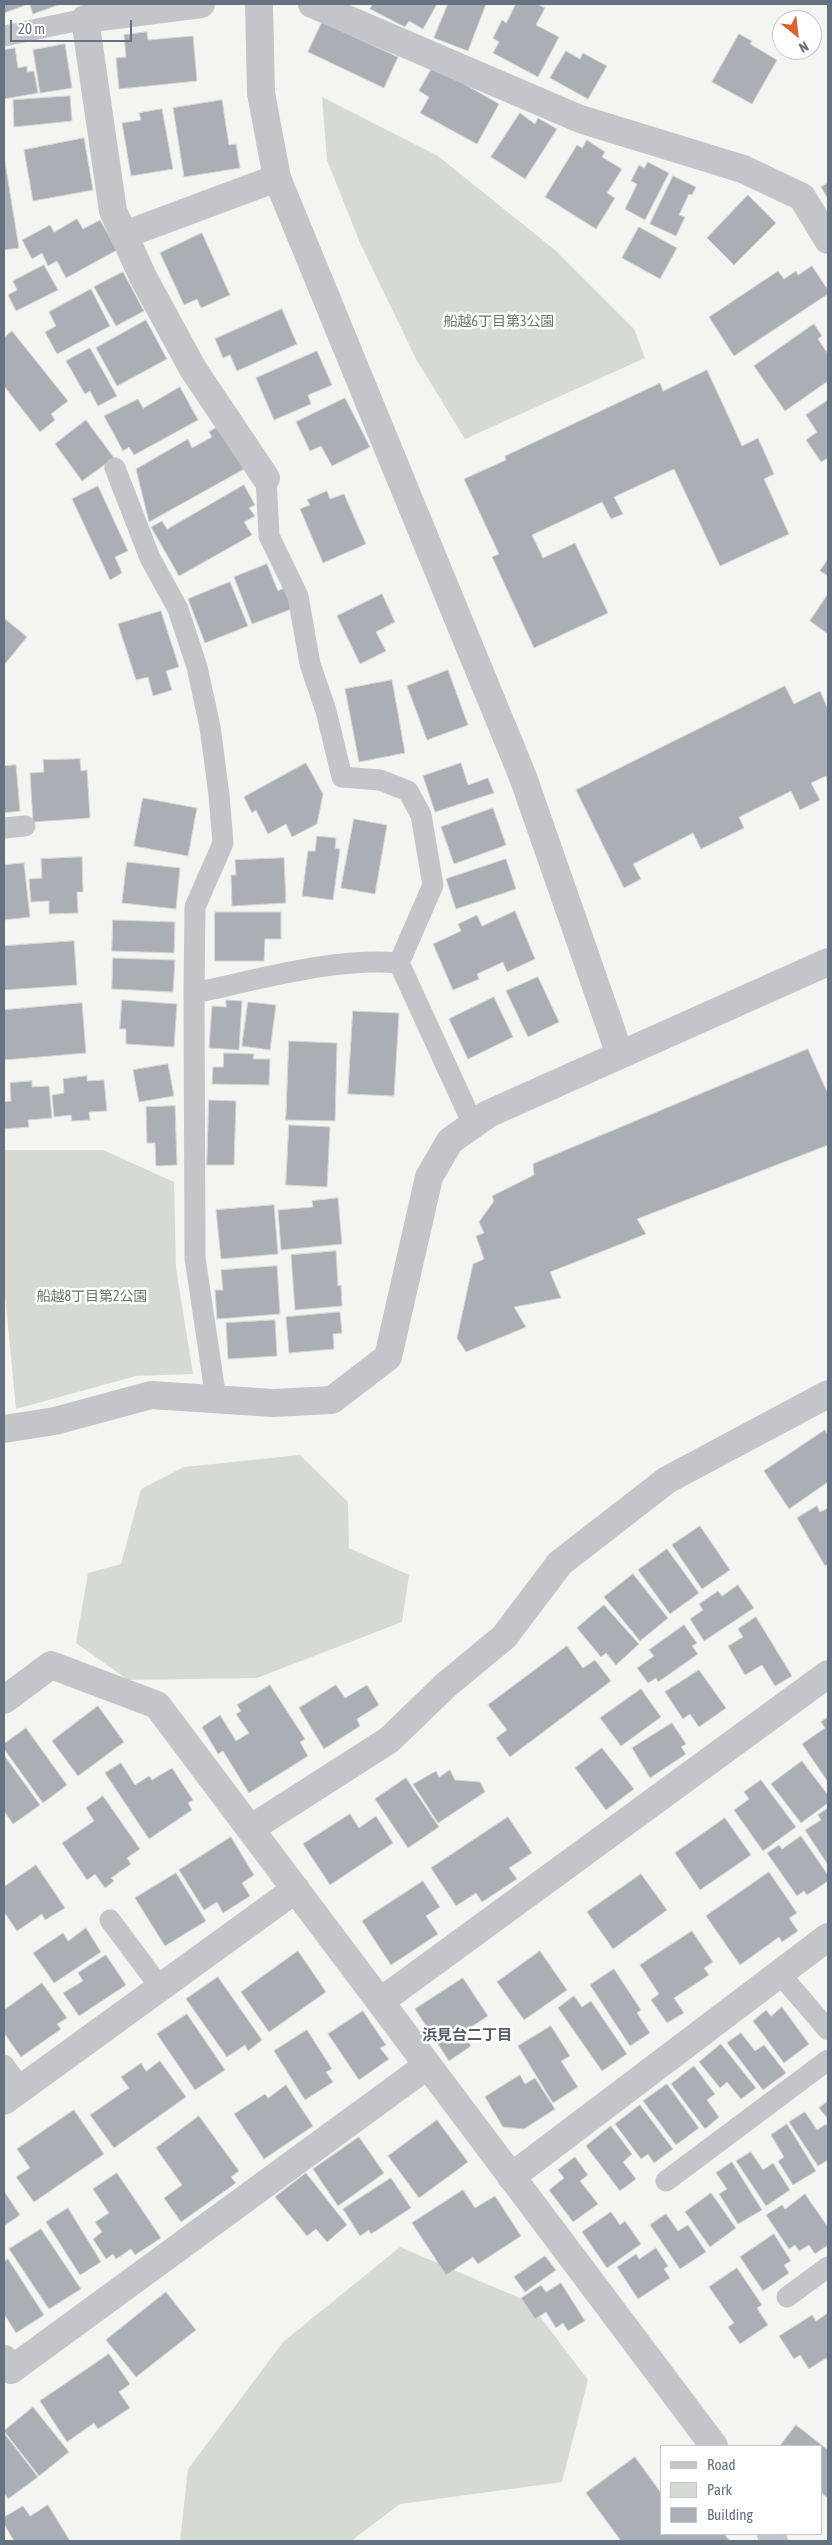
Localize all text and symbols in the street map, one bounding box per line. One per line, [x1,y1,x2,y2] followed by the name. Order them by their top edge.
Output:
[12,10,135,42] scale bar
[772,10,822,60] north arrow
[18,20,45,37] text: 20 m
[796,38,811,56] text: N
[443,314,555,330] park label: 船越6丁目第3公園
[36,1289,148,1305] park label: 船越8丁目第2公園
[422,2026,512,2044] district label: 浜見台二丁目
[660,2445,822,2535] legend
[707,2456,736,2473] text: Road
[707,2481,732,2498] text: Park
[707,2506,753,2523] text: Building

